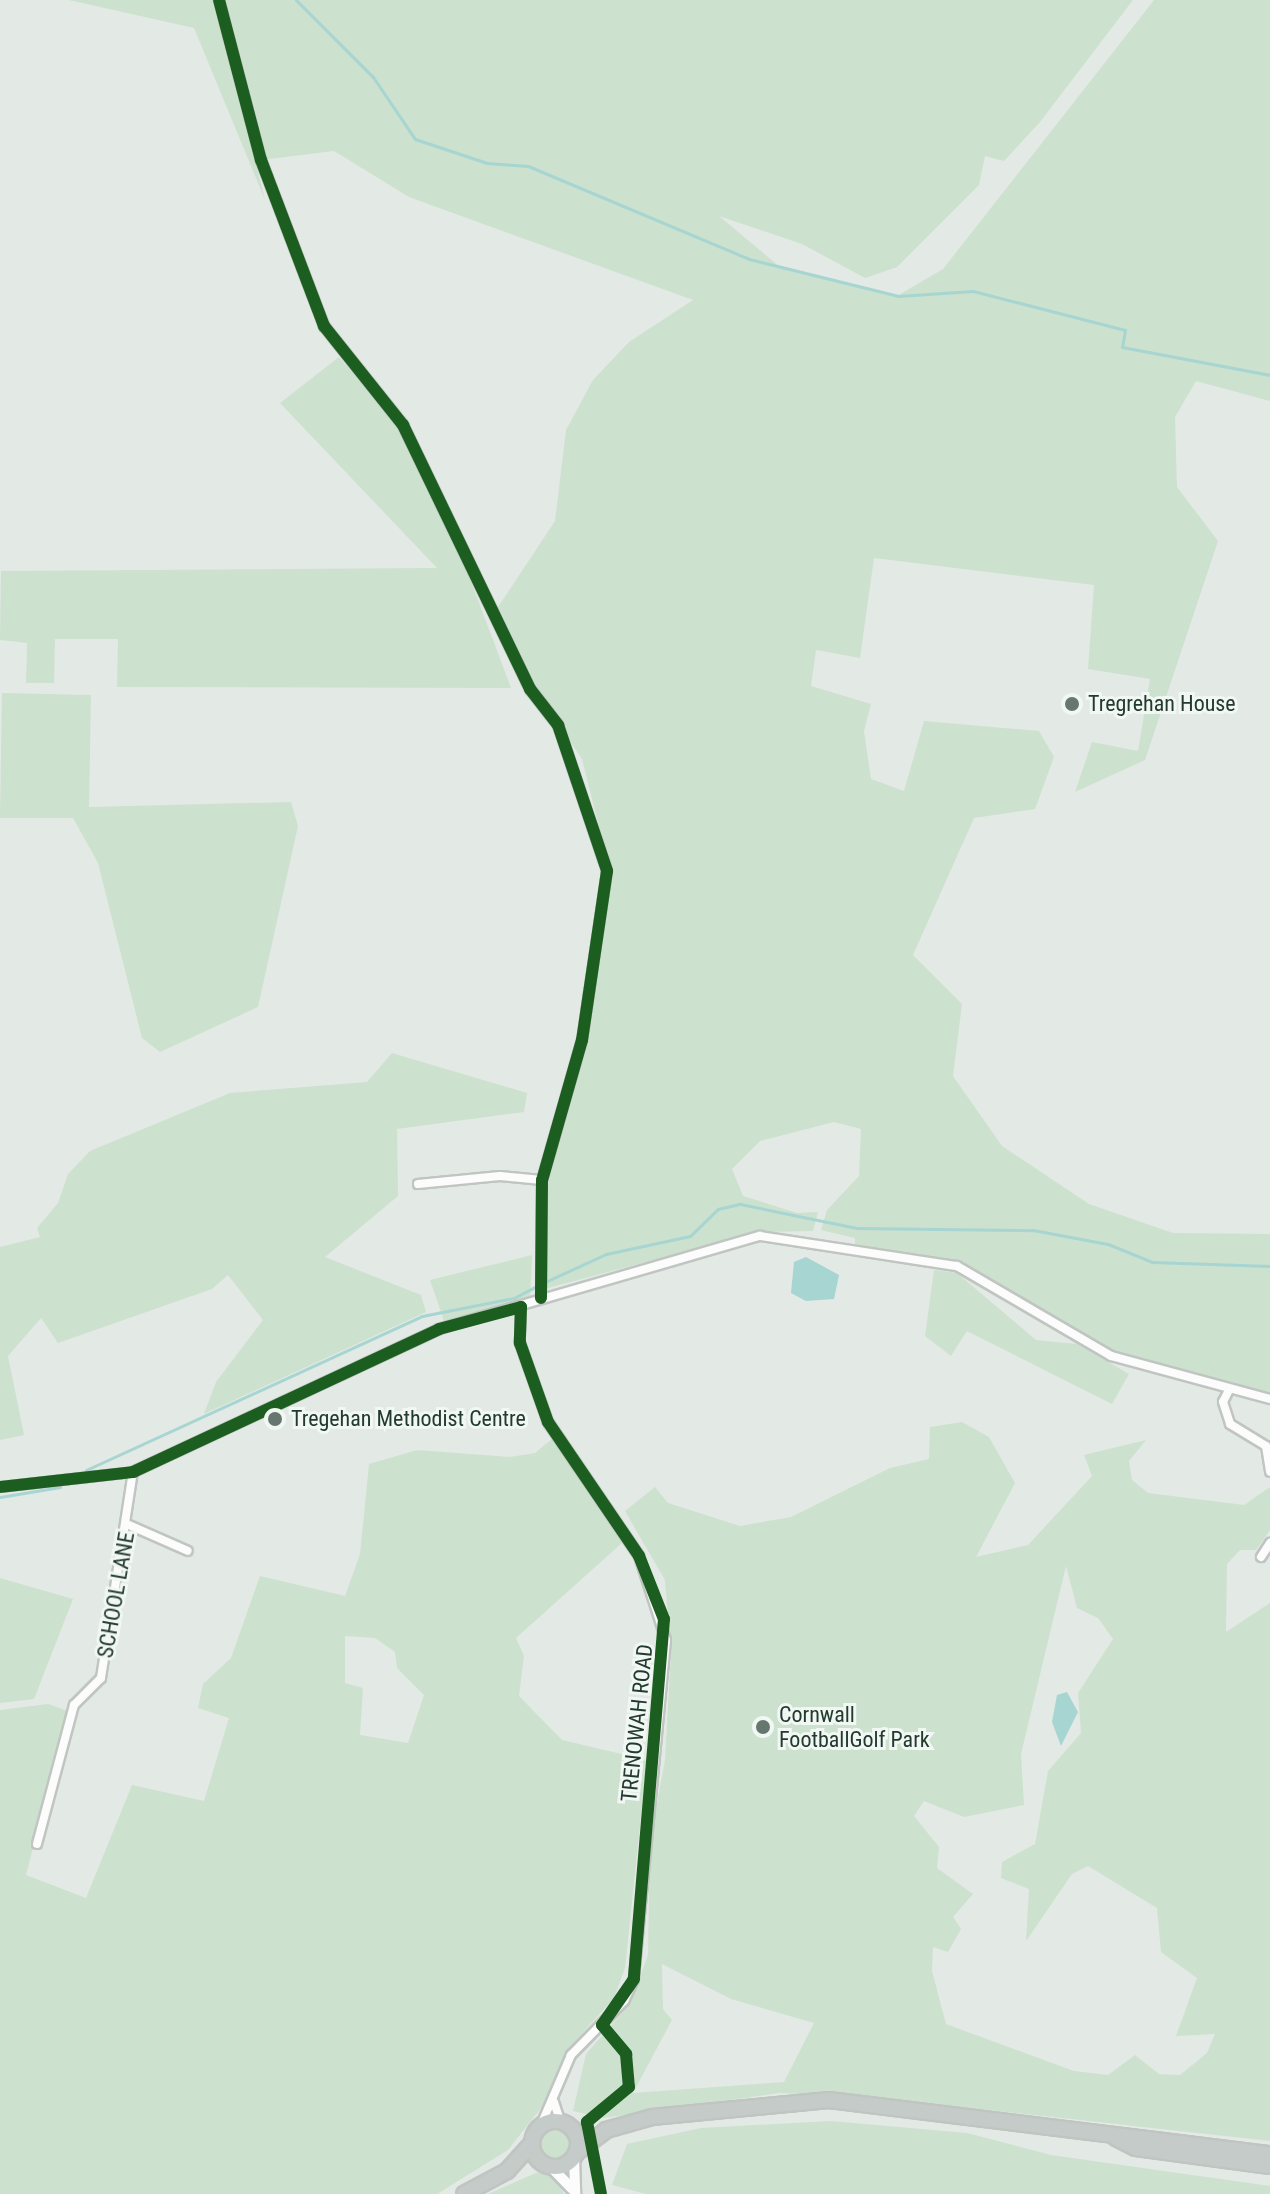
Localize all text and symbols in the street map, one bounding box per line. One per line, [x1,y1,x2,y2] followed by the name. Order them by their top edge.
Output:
[1088,691,1236,717] place label: Tregrehan House
[1063,695,1081,713] marker: Tregrehan House
[291,1406,526,1432] place label: Tregehan Methodist Centre
[266,1410,284,1428] marker: Tregehan Methodist Centre
[92,1530,140,1660] street label: SCHOOL LANE
[616,1643,658,1803] street label: TRENOWAH ROAD
[779,1701,930,1752] place label: Cornwall FootballGolf Park
[754,1718,772,1736] marker: Cornwall FootballGolf Park

